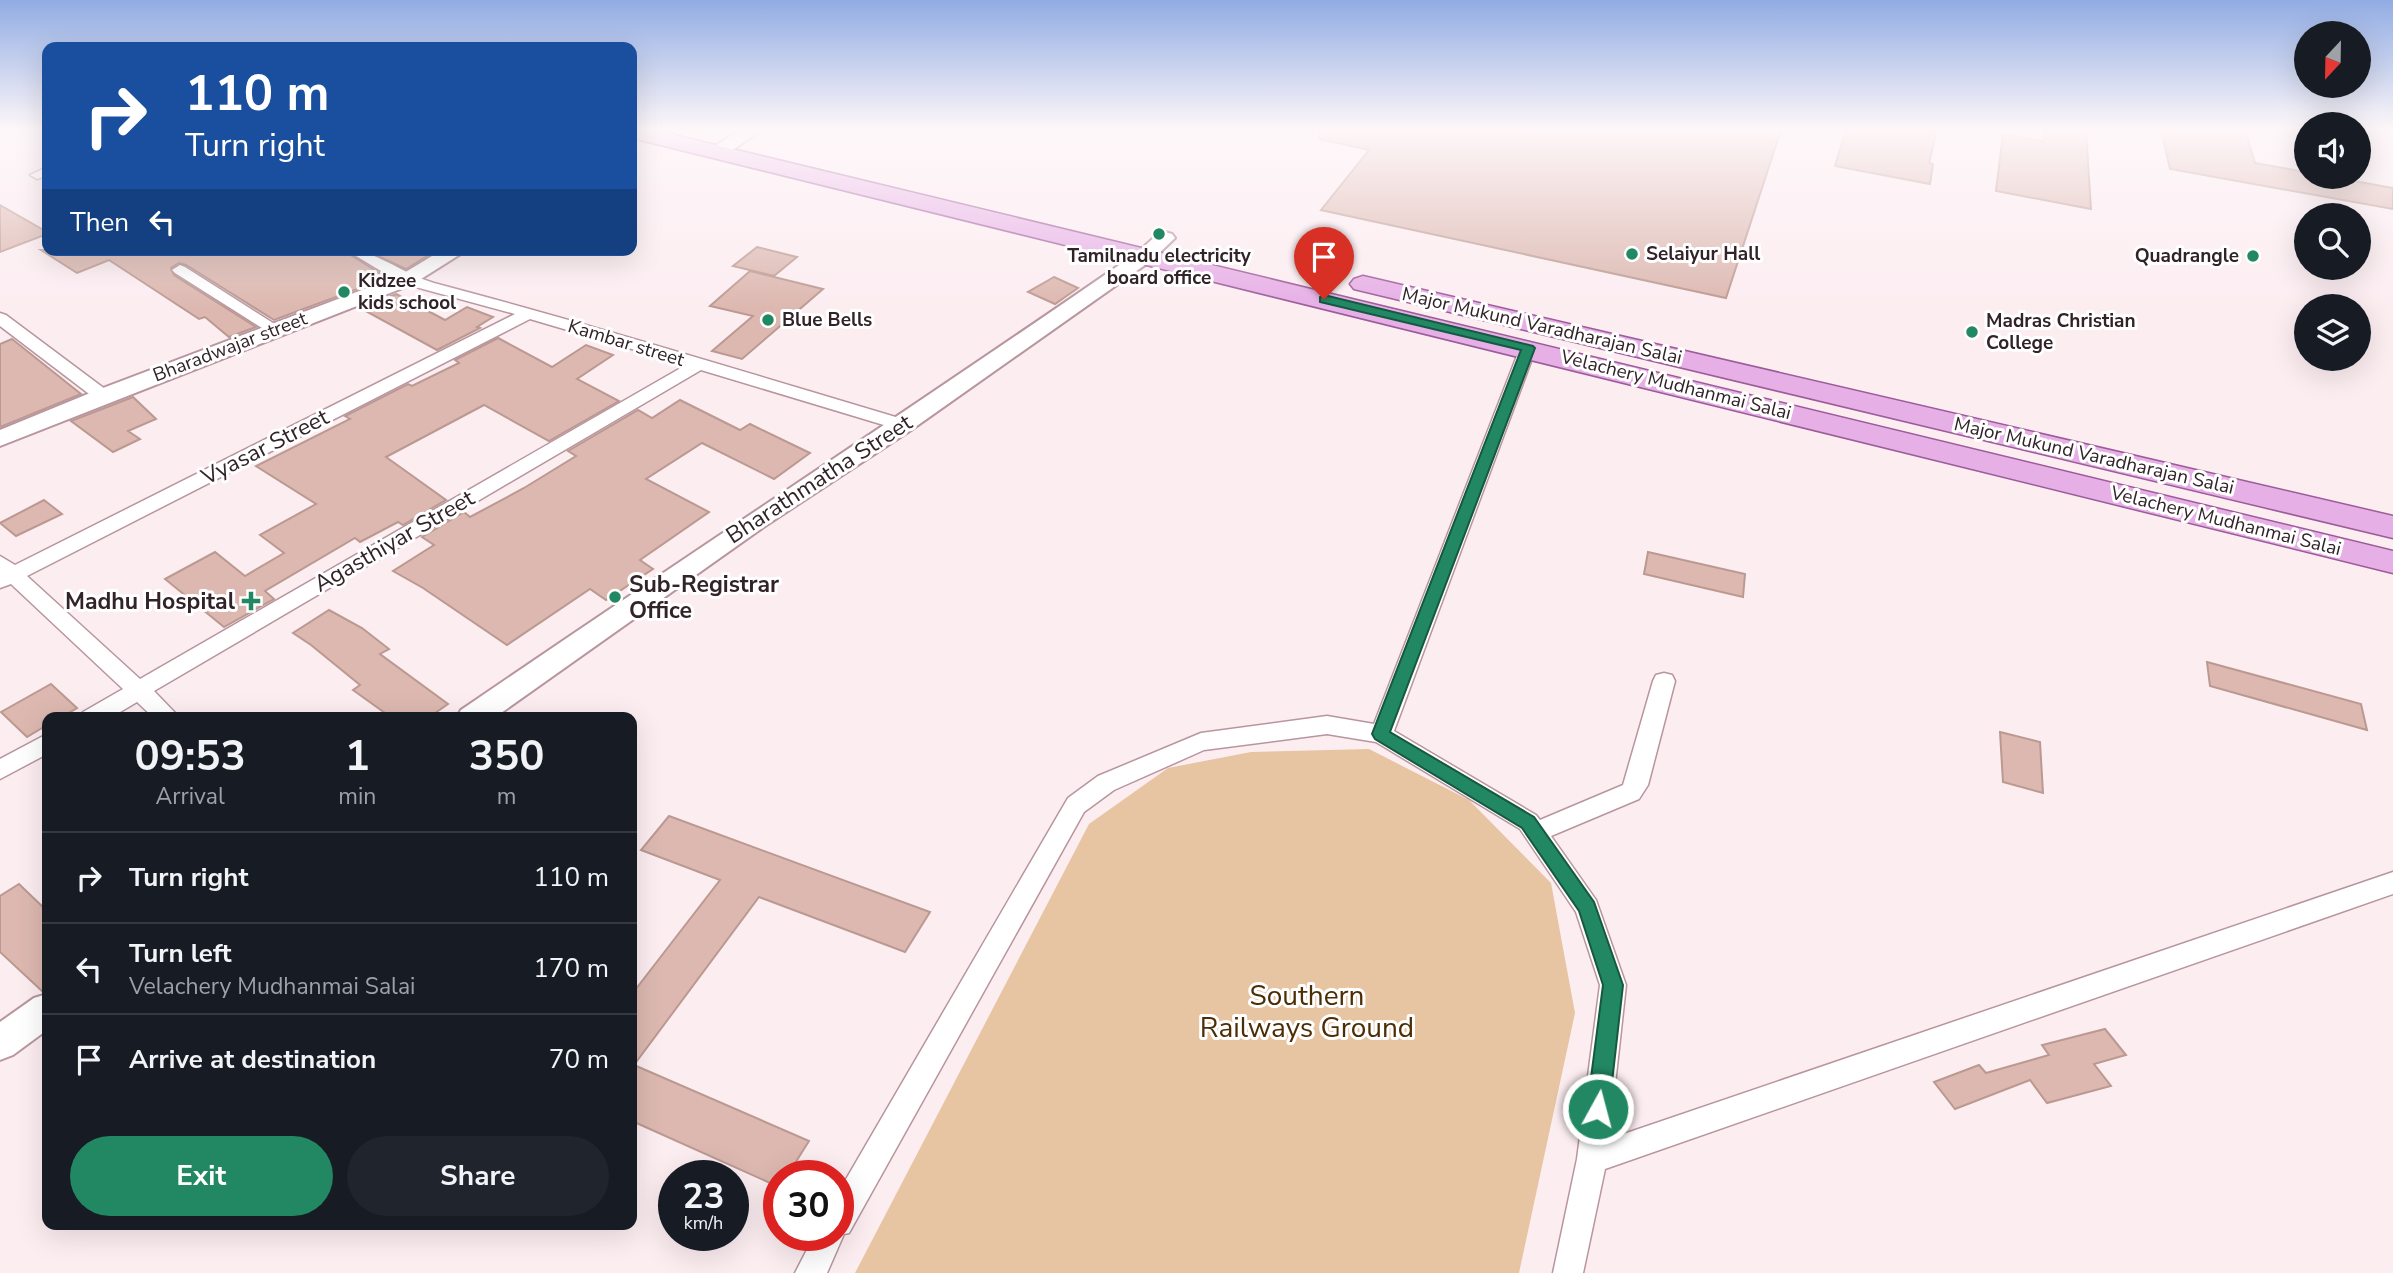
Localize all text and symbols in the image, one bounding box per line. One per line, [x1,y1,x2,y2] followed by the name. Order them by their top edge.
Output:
[2294,21,2371,98] north arrow
[2294,21,2371,371] map controls
[185,60,329,127] text: 110 m
[70,70,161,161] icon: right
[2294,112,2371,189] button: sound
[185,124,325,167] text: Turn right
[143,203,181,241] icon: left
[2294,203,2371,280] button: search
[70,205,129,240] text: Then
[1151,226,1167,242] marker: Tamilnadu electricity board office
[1294,227,1354,299] pin
[1305,238,1343,276] icon: arrive
[1646,241,1760,267] place label: Selaiyur Hall
[1067,243,1252,291] place label: Tamilnadu electricity board office
[2135,243,2239,269] place label: Quadrangle
[1624,246,1640,262] marker: Selaiyur Hall
[2245,248,2261,264] marker: Quadrangle
[358,268,456,316] place label: Kidzee kids school
[1399,281,1685,371] street label: Major Mukund Varadharajan Salai
[336,284,352,300] marker: Kidzee kids school
[2294,294,2371,371] button: layers
[149,306,311,388] street label: Bharadwajar street
[782,307,872,333] place label: Blue Bells
[1986,308,2136,356] place label: Madras Christian College
[760,312,776,328] marker: Blue Bells
[565,313,688,373] street label: Kambar street
[1964,324,1980,340] marker: Madras Christian College
[1557,344,1794,426] street label: Velachery Mudhanmai Salai
[195,401,335,493] street label: Vyasar Street
[720,407,919,551] street label: Bharathmatha Street
[1951,411,2237,501] street label: Major Mukund Varadharajan Salai
[2107,480,2344,562] street label: Velachery Mudhanmai Salai
[308,482,481,600] street label: Agasthiyar Street
[629,569,779,626] place label: Sub-Registrar Office
[65,586,236,617] place label: Madhu Hospital
[607,589,623,605] marker: Sub-Registrar Office
[241,591,261,611] marker: Madhu Hospital
[135,728,246,785] text: 09:53
[345,728,370,785] text: 1
[469,728,544,785] text: 350
[156,781,225,812] text: Arrival
[338,781,376,812] text: min
[497,781,517,812] text: m
[70,859,108,897] icon: right
[129,860,248,895] text: Turn right
[533,860,609,895] text: 110 m
[129,936,232,971] text: Turn left
[70,950,108,988] icon: left
[533,951,609,986] text: 170 m
[129,971,415,1002] text: Velachery Mudhanmai Salai
[1200,977,1414,1047] park label: Southern Railways Ground
[70,1041,108,1079] icon: arrive
[129,1042,376,1077] text: Arrive at destination
[549,1042,609,1077] text: 70 m
[1561,1072,1635,1146] position arrow
[70,1136,333,1216] button: Exit
[347,1136,609,1216] button: Share
[763,1160,854,1251] speed limit sign: 30
[682,1173,725,1220] text: 23
[684,1211,723,1235] text: km/h

